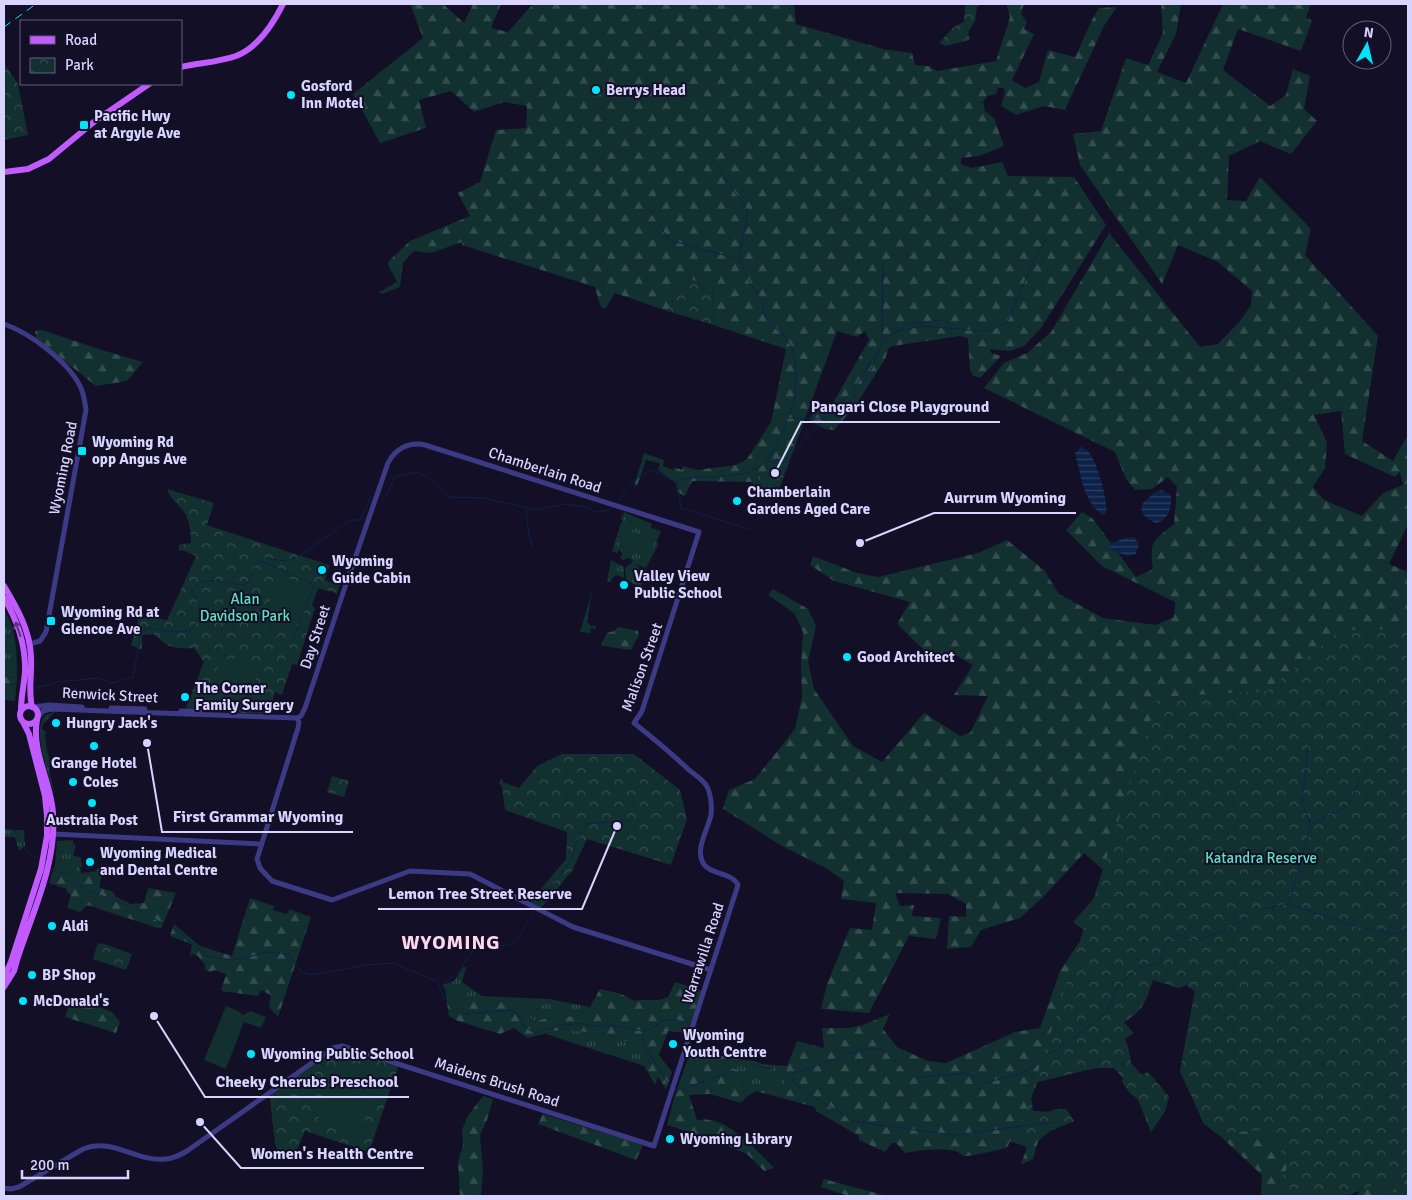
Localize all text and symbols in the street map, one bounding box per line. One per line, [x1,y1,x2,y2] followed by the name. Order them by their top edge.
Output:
[20,20,182,85] legend
[1342,20,1392,70] north arrow
[1363,24,1375,42] text: N
[65,31,97,49] text: Road
[65,56,94,74] text: Park
[301,77,364,112] place label: Gosford Inn Motel
[606,81,686,99] place label: Berrys Head
[590,84,602,96] marker: Berrys Head
[285,89,297,101] marker: Gosford Inn Motel
[94,107,180,142] place label: Pacific Hwy at Argyle Ave
[78,119,90,131] marker: Pacific Hwy at Argyle Ave
[801,391,1000,422] callout: Pangari Close Playground
[811,397,990,417] text: Pangari Close Playground
[45,420,81,516] street label: Wyoming Road
[92,433,187,468] place label: Wyoming Rd opp Angus Ave
[486,443,604,497] street label: Chamberlain Road
[76,445,88,457] marker: Wyoming Rd opp Angus Ave
[934,482,1076,513] callout: Aurrum Wyoming
[747,483,870,518] place label: Chamberlain Gardens Aged Care
[944,488,1066,508] text: Aurrum Wyoming
[731,495,743,507] marker: Chamberlain Gardens Aged Care
[332,552,411,587] place label: Wyoming Guide Cabin
[316,564,328,576] marker: Wyoming Guide Cabin
[634,567,723,602] place label: Valley View Public School
[618,579,630,591] marker: Valley View Public School
[200,590,291,625] park label: Alan Davidson Park
[61,603,160,638] place label: Wyoming Rd at Glencoe Ave
[296,603,334,671] street label: Day Street
[45,615,57,627] marker: Wyoming Rd at Glencoe Ave
[618,620,666,714] street label: Malison Street
[13,622,22,637] one-way arrow
[857,648,955,666] place label: Good Architect
[841,651,853,663] marker: Good Architect
[195,679,294,714] place label: The Corner Family Surgery
[61,683,159,707] street label: Renwick Street
[179,691,191,703] marker: The Corner Family Surgery
[66,714,158,732] place label: Hungry Jack's
[50,717,62,729] marker: Hungry Jack's
[88,740,100,752] marker: Grange Hotel
[51,754,137,772] place label: Grange Hotel
[83,773,119,791] place label: Coles
[67,776,79,788] marker: Coles
[86,797,98,809] marker: Australia Post
[162,801,353,832] callout: First Grammar Wyoming
[173,807,344,827] text: First Grammar Wyoming
[46,811,138,829] place label: Australia Post
[100,844,218,879] place label: Wyoming Medical and Dental Centre
[1205,849,1317,867] park label: Katandra Reserve
[84,856,96,868] marker: Wyoming Medical and Dental Centre
[378,878,582,909] callout: Lemon Tree Street Reserve
[388,884,572,904] text: Lemon Tree Street Reserve
[678,900,728,1006] street label: Warrawilla Road
[62,917,89,935] place label: Aldi
[46,920,58,932] marker: Aldi
[402,930,500,955] district label: WYOMING
[42,966,96,984] place label: BP Shop
[26,969,38,981] marker: BP Shop
[33,992,110,1010] place label: McDonald's
[17,995,29,1007] marker: McDonald's
[682,1026,767,1061] place label: Wyoming Youth Centre
[667,1038,679,1050] marker: Wyoming Youth Centre
[261,1045,414,1063] place label: Wyoming Public School
[245,1048,257,1060] marker: Wyoming Public School
[432,1053,562,1111] street label: Maidens Brush Road
[205,1066,409,1097] callout: Cheeky Cherubs Preschool
[215,1072,399,1092] text: Cheeky Cherubs Preschool
[680,1130,793,1148] place label: Wyoming Library
[664,1133,676,1145] marker: Wyoming Library
[241,1137,424,1168] callout: Women's Health Centre
[251,1144,413,1164] text: Women's Health Centre
[22,1148,129,1180] scale bar
[30,1156,70,1174] text: 200 m

